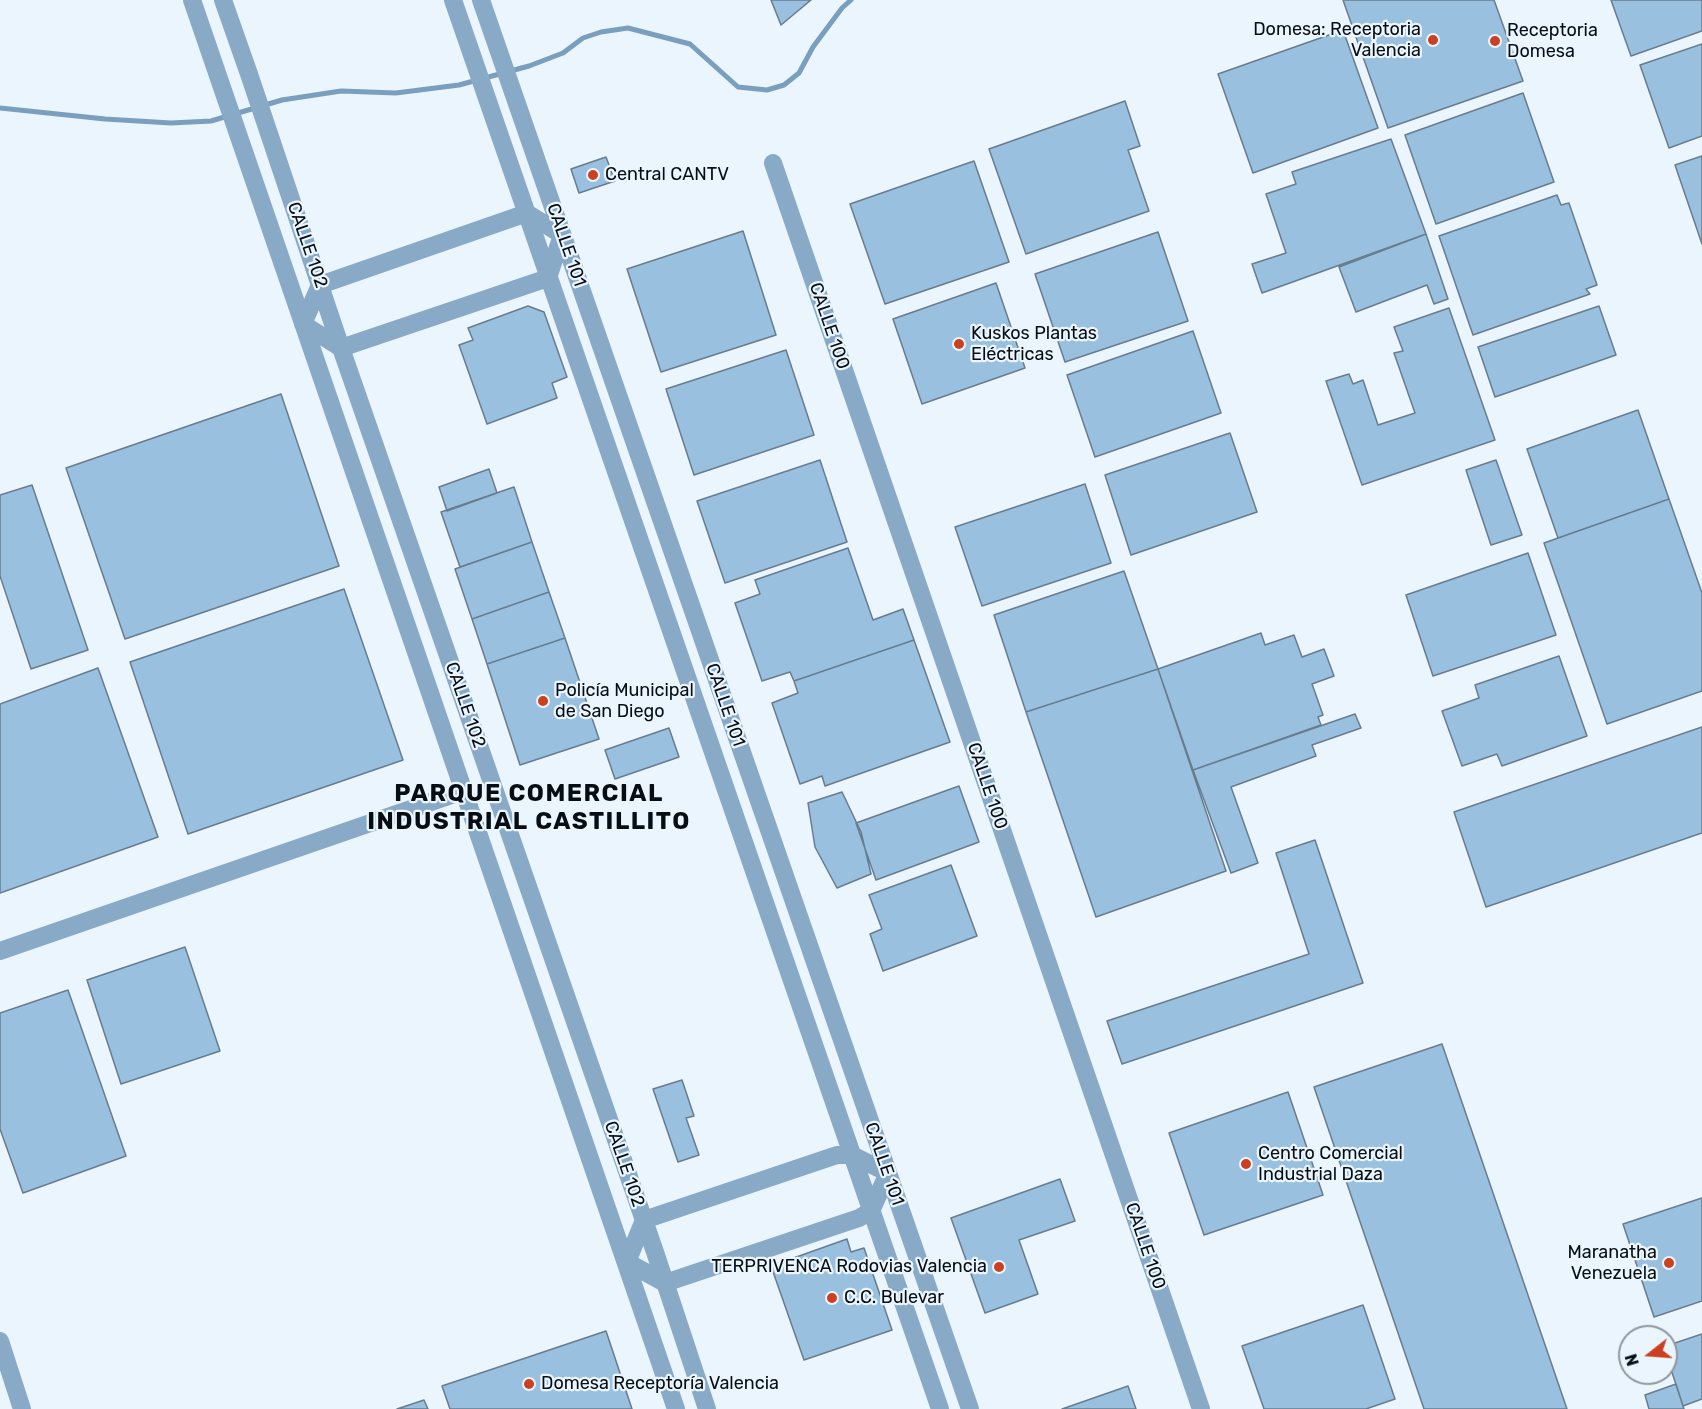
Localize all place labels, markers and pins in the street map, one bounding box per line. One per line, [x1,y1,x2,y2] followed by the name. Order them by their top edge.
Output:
[1253,19,1421,62] place label: Domesa: Receptoria Valencia
[1507,20,1598,63] place label: Receptoria Domesa
[1426,33,1440,47] marker: Domesa: Receptoria Valencia
[1488,34,1502,48] marker: Receptoria Domesa
[605,164,729,186] place label: Central CANTV
[586,168,600,182] marker: Central CANTV
[971,323,1097,366] place label: Kuskos Plantas Eléctricas
[952,337,966,351] marker: Kuskos Plantas Eléctricas
[555,680,694,722] place label: Policía Municipal de San Diego
[536,694,550,708] marker: Policía Municipal de San Diego
[1258,1143,1403,1186] place label: Centro Comercial Industrial Daza
[1239,1157,1253,1171] marker: Centro Comercial Industrial Daza
[1567,1242,1657,1284] place label: Maranatha Venezuela
[711,1256,987,1278] place label: TERPRIVENCA Rodovias Valencia
[1662,1256,1676,1270] marker: Maranatha Venezuela
[992,1260,1006,1274] marker: TERPRIVENCA Rodovias Valencia
[844,1287,944,1309] place label: C.C. Bulevar
[825,1291,839,1305] marker: C.C. Bulevar
[541,1373,779,1395] place label: Domesa Receptoría Valencia
[522,1377,536,1391] marker: Domesa Receptoría Valencia

